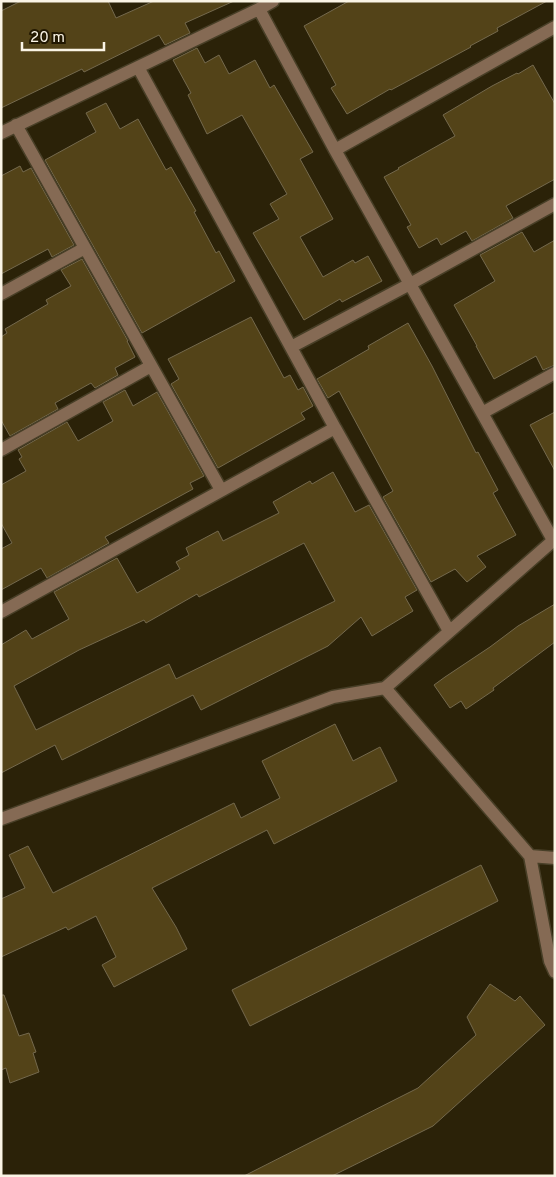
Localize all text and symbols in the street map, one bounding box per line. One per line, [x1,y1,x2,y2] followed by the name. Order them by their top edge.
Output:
[22,20,105,52] scale bar
[30,29,65,48] text: 20 m

